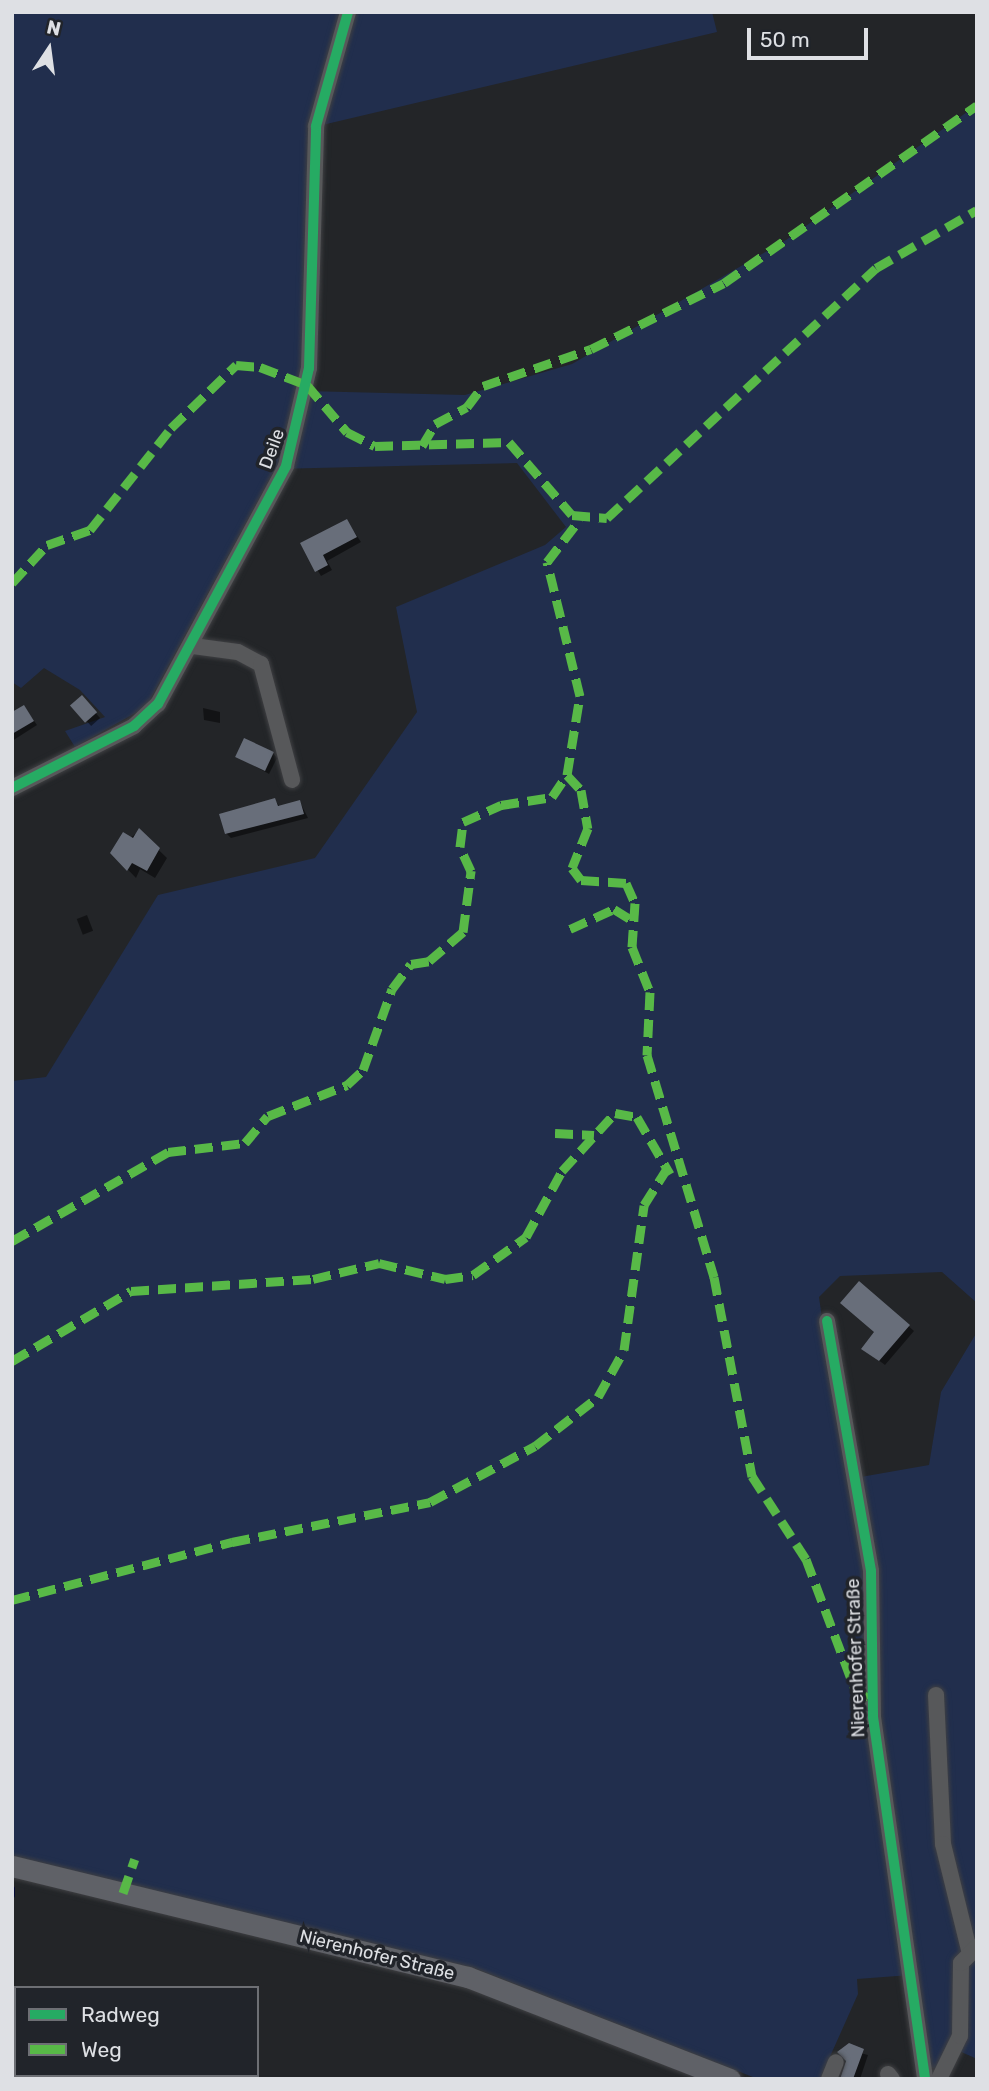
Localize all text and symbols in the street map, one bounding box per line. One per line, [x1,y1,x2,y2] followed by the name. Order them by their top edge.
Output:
[14,14,84,84] north arrow
[751,14,872,58] scale bar
[45,15,63,41] text: N
[760,27,810,52] text: 50 m
[255,426,289,472] street label: Deile
[842,1578,870,1738] street label: Nierenhofer Straße
[297,1925,457,1985] street label: Nierenhofer Straße
[14,1986,259,2077] legend
[81,2002,160,2027] text: Radweg
[81,2037,122,2062] text: Weg

